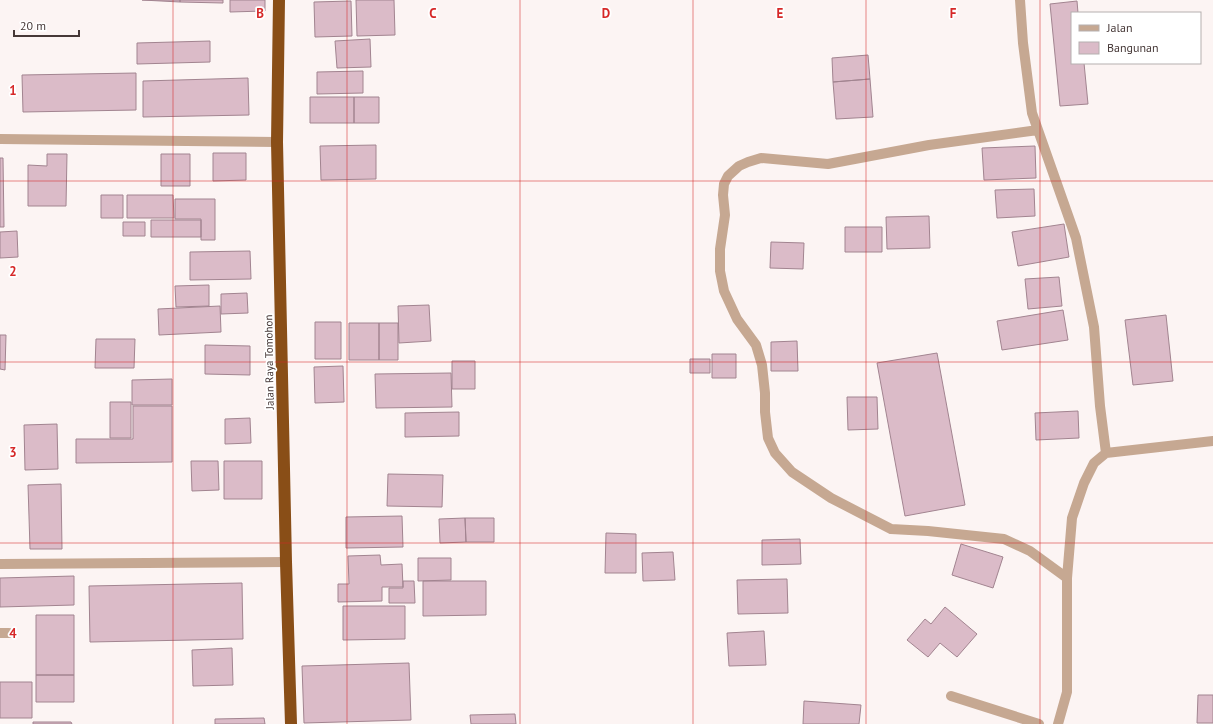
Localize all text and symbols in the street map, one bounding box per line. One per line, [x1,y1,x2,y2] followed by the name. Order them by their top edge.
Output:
[256,5,264,22] text: B
[429,5,437,22] text: C
[602,5,610,22] text: D
[777,5,784,22] text: E
[950,5,957,22] text: F
[14,12,79,38] scale bar
[1071,12,1201,64] legend
[20,18,46,33] text: 20 m
[1106,20,1132,35] text: Jalan
[1107,40,1159,55] text: Bangunan
[9,82,17,99] text: 1
[9,263,17,280] text: 2
[261,315,277,410] street label: Jalan Raya Tomohon
[9,444,17,461] text: 3
[9,625,17,642] text: 4

